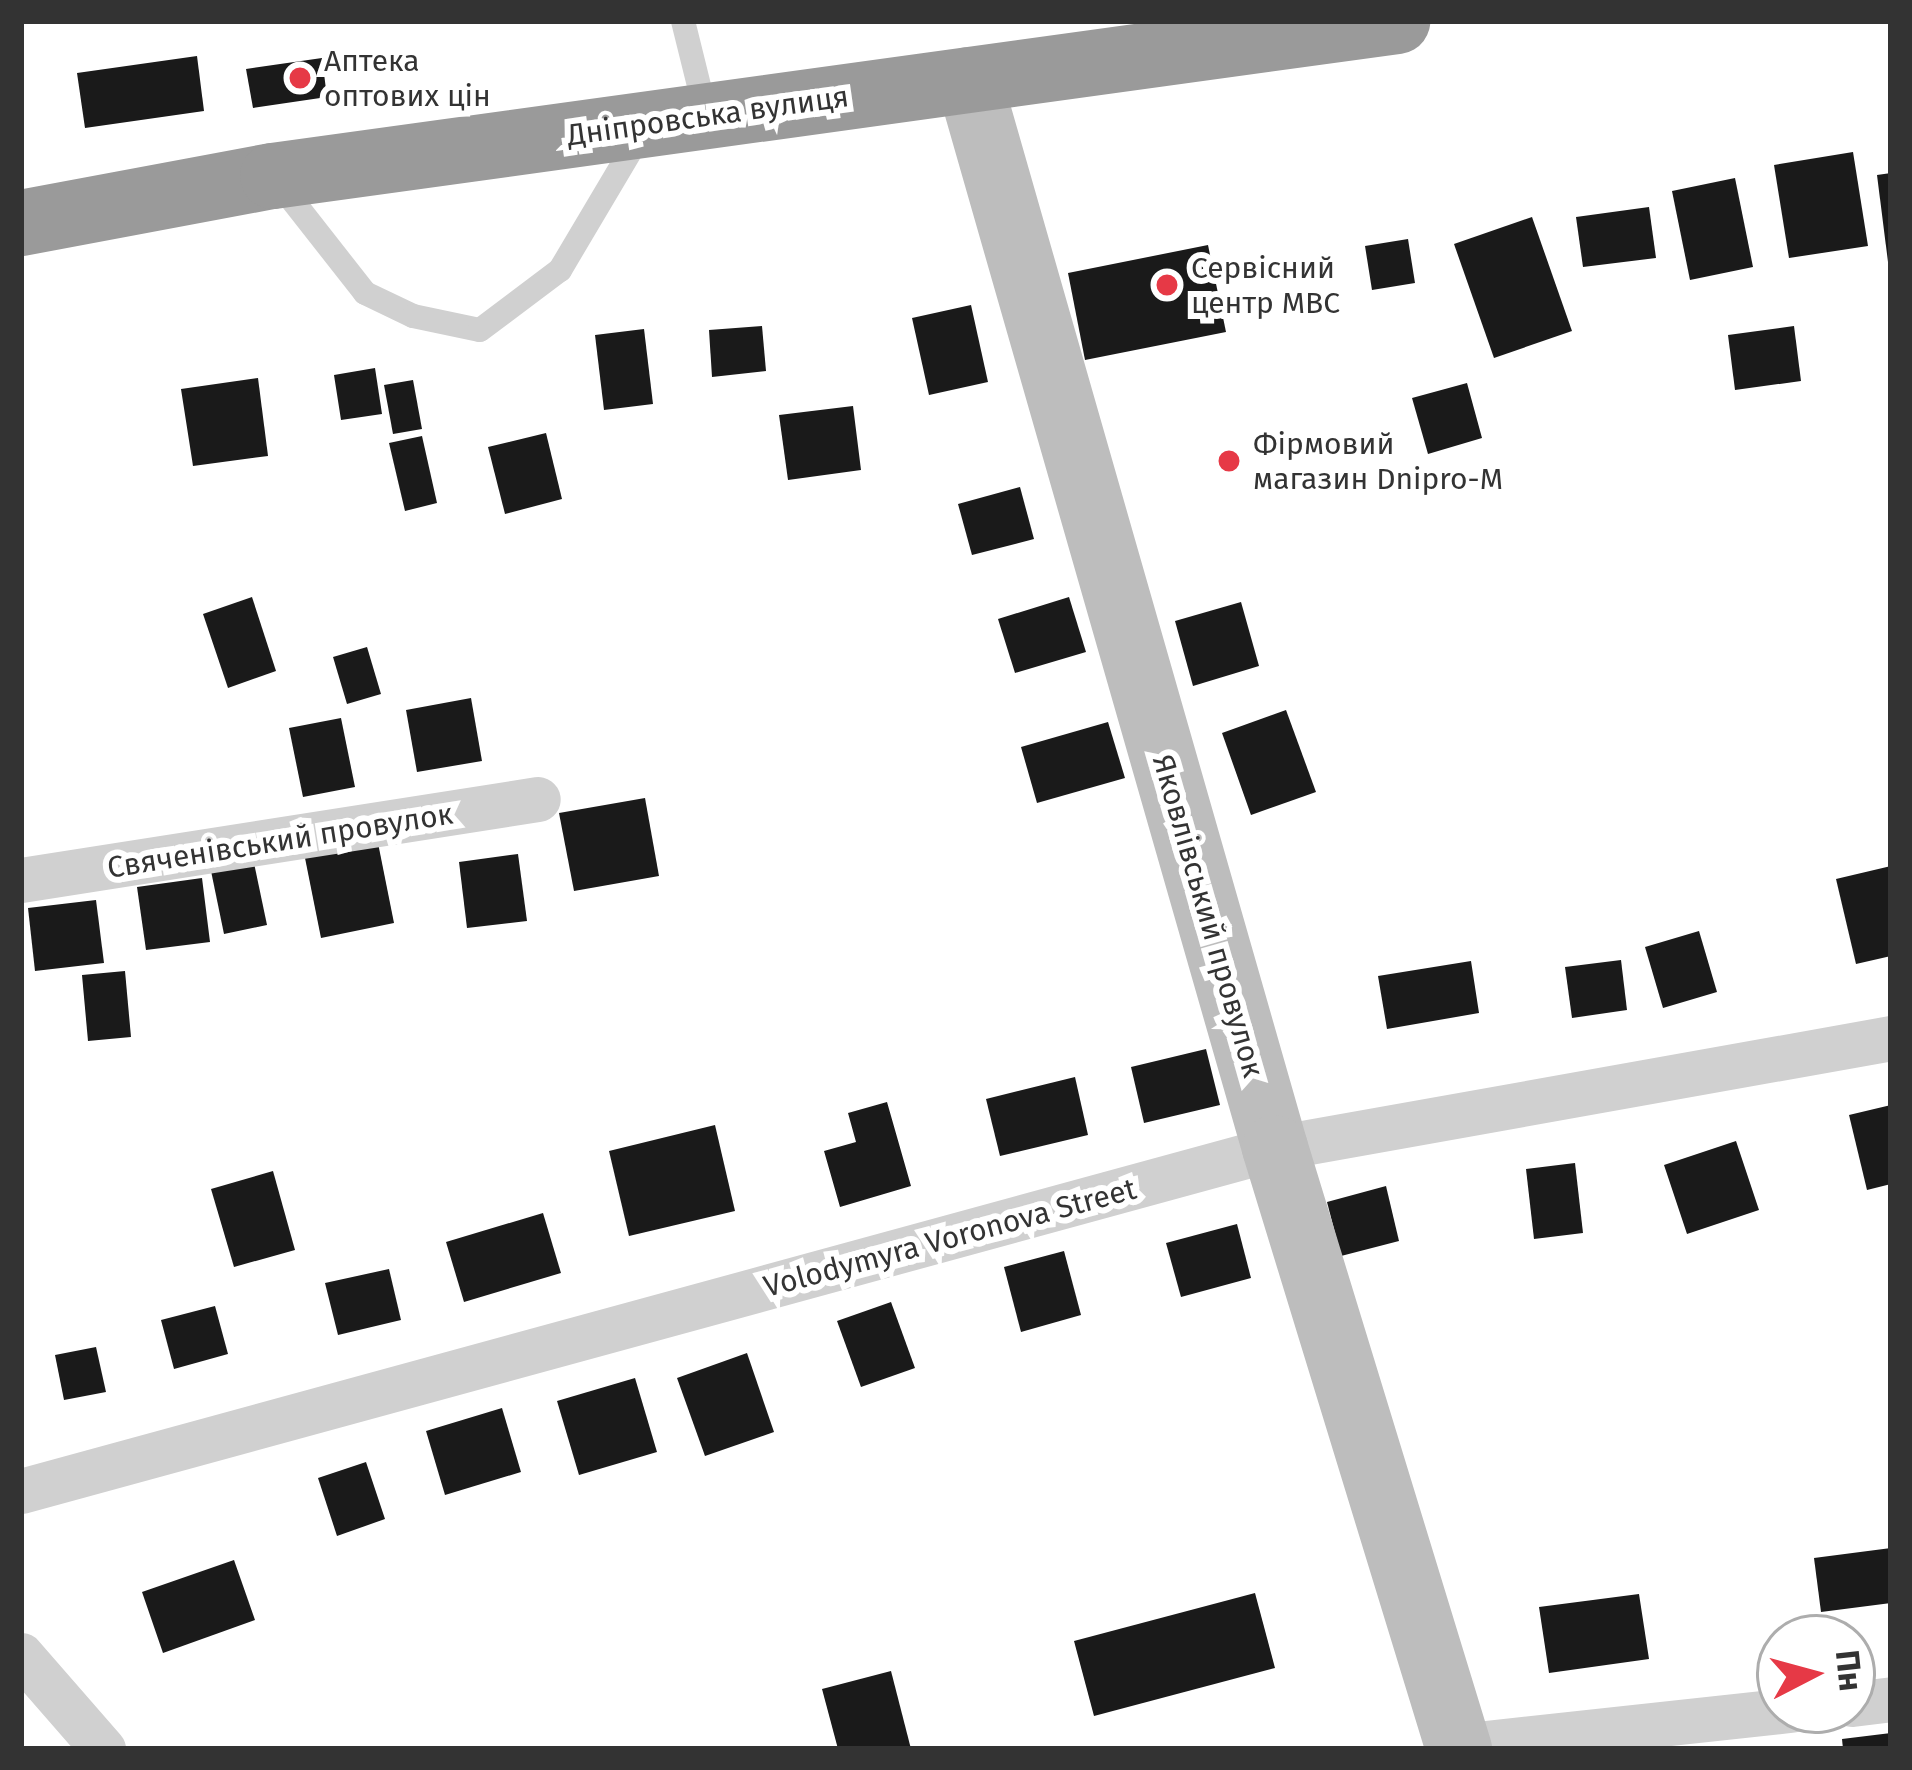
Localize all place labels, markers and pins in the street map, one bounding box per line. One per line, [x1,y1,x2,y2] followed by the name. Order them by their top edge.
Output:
[324,43,491,113] place label: Аптека оптових цін
[287,65,313,91] marker: Аптека оптових цін
[1191,250,1340,320] place label: Сервісний центр МВС
[1154,272,1180,298] marker: Сервісний центр МВС
[1253,426,1503,496] place label: Фірмовий магазин Dnipro-M
[1216,448,1242,474] marker: Фірмовий магазин Dnipro-M

